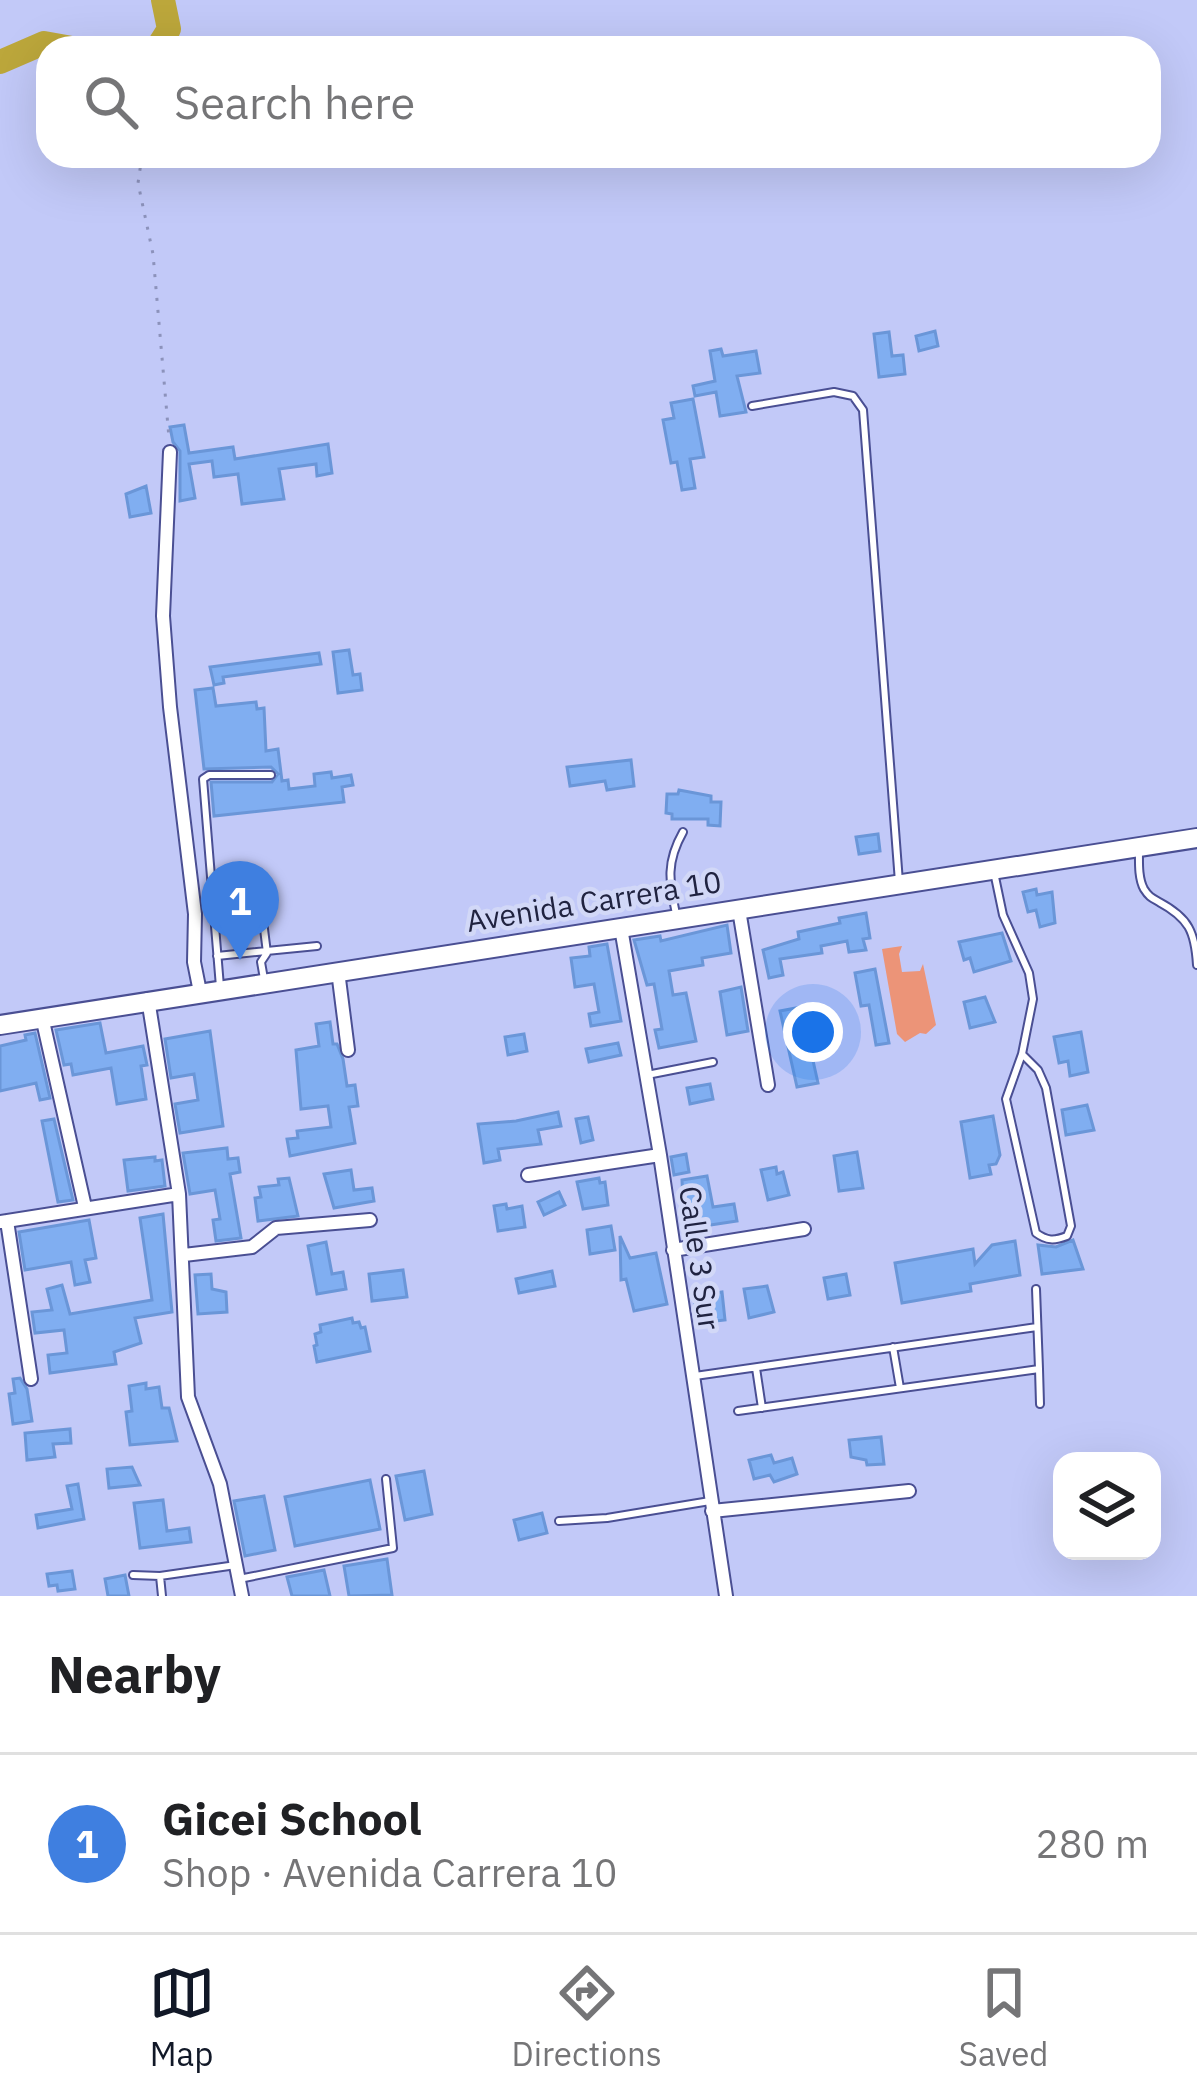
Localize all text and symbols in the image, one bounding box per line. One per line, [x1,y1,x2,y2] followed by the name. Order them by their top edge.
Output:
[36,36,1161,168] search box
[78,69,144,135] icon: search
[174,73,415,131] text: Search here
[201,861,279,960] pin: 1
[463,861,724,940] street label: Avenida Carrera 10
[783,1002,843,1062] your location
[671,1183,730,1332] street label: Calle 3 Sur
[1053,1452,1161,1560] map controls
[1053,1452,1161,1560] button: layers
[48,1641,221,1707] text: Nearby
[162,1789,422,1847] text: Gicei School
[75,1818,99,1869] text: 1
[1036,1818,1149,1869] text: 280 m
[162,1847,617,1898] text: Shop · Avenida Carrera 10
[149,1960,215,2075] tab: Map
[512,1960,662,2075] tab: Directions
[959,1960,1048,2075] tab: Saved

